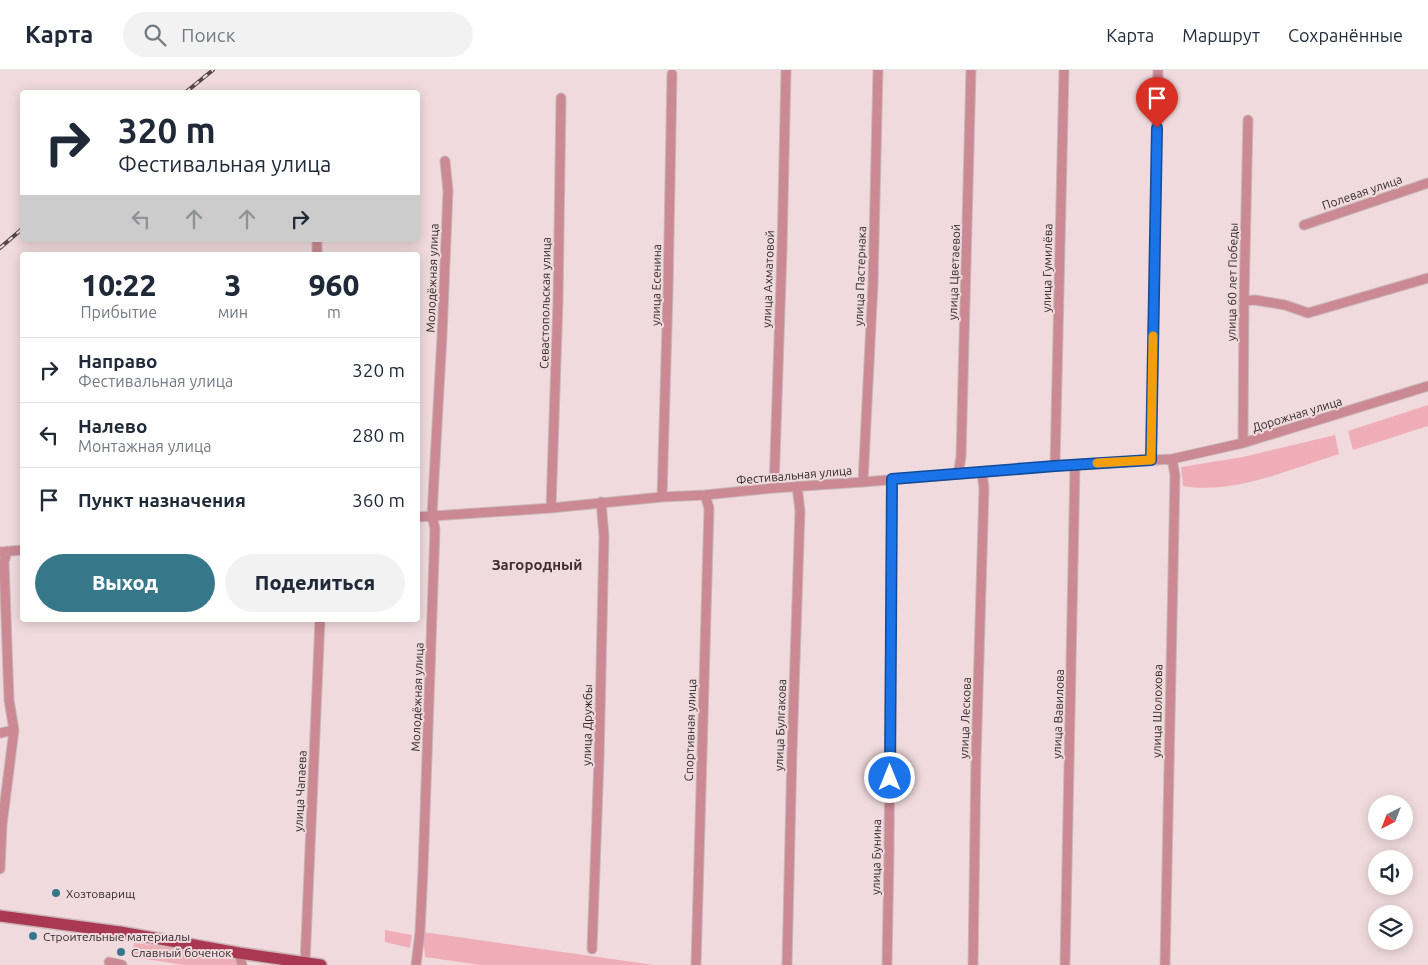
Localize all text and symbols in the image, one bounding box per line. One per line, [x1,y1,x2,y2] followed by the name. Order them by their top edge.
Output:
[123,12,473,57] search box
[25,21,93,48] text: Карта
[141,21,169,49] icon: search
[181,24,235,46] text: Поиск
[1106,25,1154,45] text: Карта
[1182,25,1260,45] text: Маршрут
[1288,25,1403,45] text: Сохранённые
[1136,77,1178,128] pin
[1143,84,1171,112] icon: arrive
[35,110,100,175] icon: right
[118,110,216,150] text: 320 m
[118,151,331,176] text: Фестивальная улица
[1320,172,1404,212] street label: Полевая улица
[127,205,155,233] icon: left
[180,205,208,233] icon: ahead
[233,205,261,233] icon: ahead
[286,205,314,233] icon: right
[424,223,440,333] street label: Молодёжная улица
[1040,223,1054,313] street label: улица Гумилёва
[1224,223,1240,341] street label: улица 60 лет Победы
[946,224,962,320] street label: улица Цветаевой
[852,226,868,326] street label: улица Пастернака
[760,230,776,328] street label: улица Ахматовой
[537,237,553,369] street label: Севастопольская улица
[649,244,663,326] street label: улица Есенина
[81,268,156,302] text: 10:22
[224,268,241,302] text: 3
[309,268,359,302] text: 960
[81,303,157,321] text: Прибытие
[218,303,248,321] text: мин
[327,303,341,321] text: m
[78,350,158,372] text: Направо
[35,356,63,384] icon: right
[352,359,405,381] text: 320 m
[78,372,233,390] text: Фестивальная улица
[1250,394,1344,434] street label: Дорожная улица
[78,415,147,437] text: Налево
[35,421,63,449] icon: left
[352,424,405,446] text: 280 m
[78,437,211,455] text: Монтажная улица
[735,463,853,487] street label: Фестивальная улица
[35,486,63,514] icon: arrive
[78,489,246,511] text: Пункт назначения
[352,489,405,511] text: 360 m
[35,554,215,612] button: Выход
[225,554,405,612] button: Поделиться
[492,556,582,573] district label: Загородный
[409,642,425,752] street label: Молодёжная улица
[1150,664,1164,758] street label: улица Шолохова
[1050,669,1066,759] street label: улица Вавилова
[957,677,973,759] street label: улица Лескова
[682,679,698,781] street label: Спортивная улица
[772,679,788,771] street label: улица Булгакова
[580,684,594,766] street label: улица Дружбы
[291,750,309,832] street label: улица Чапаева
[863,751,915,803] position arrow
[1368,795,1412,840] north arrow
[1368,795,1413,950] map controls
[869,819,883,895] street label: улица Бунина
[1368,850,1413,895] button: sound
[50,887,62,899] marker: Хозтоварищ
[66,887,135,900] place label: Хозтоварищ
[1368,905,1413,950] button: layers
[27,930,39,942] marker: Строительные материалы
[43,930,190,943] place label: Строительные материалы
[115,946,127,958] marker: Славный боченок
[131,946,231,959] place label: Славный боченок

